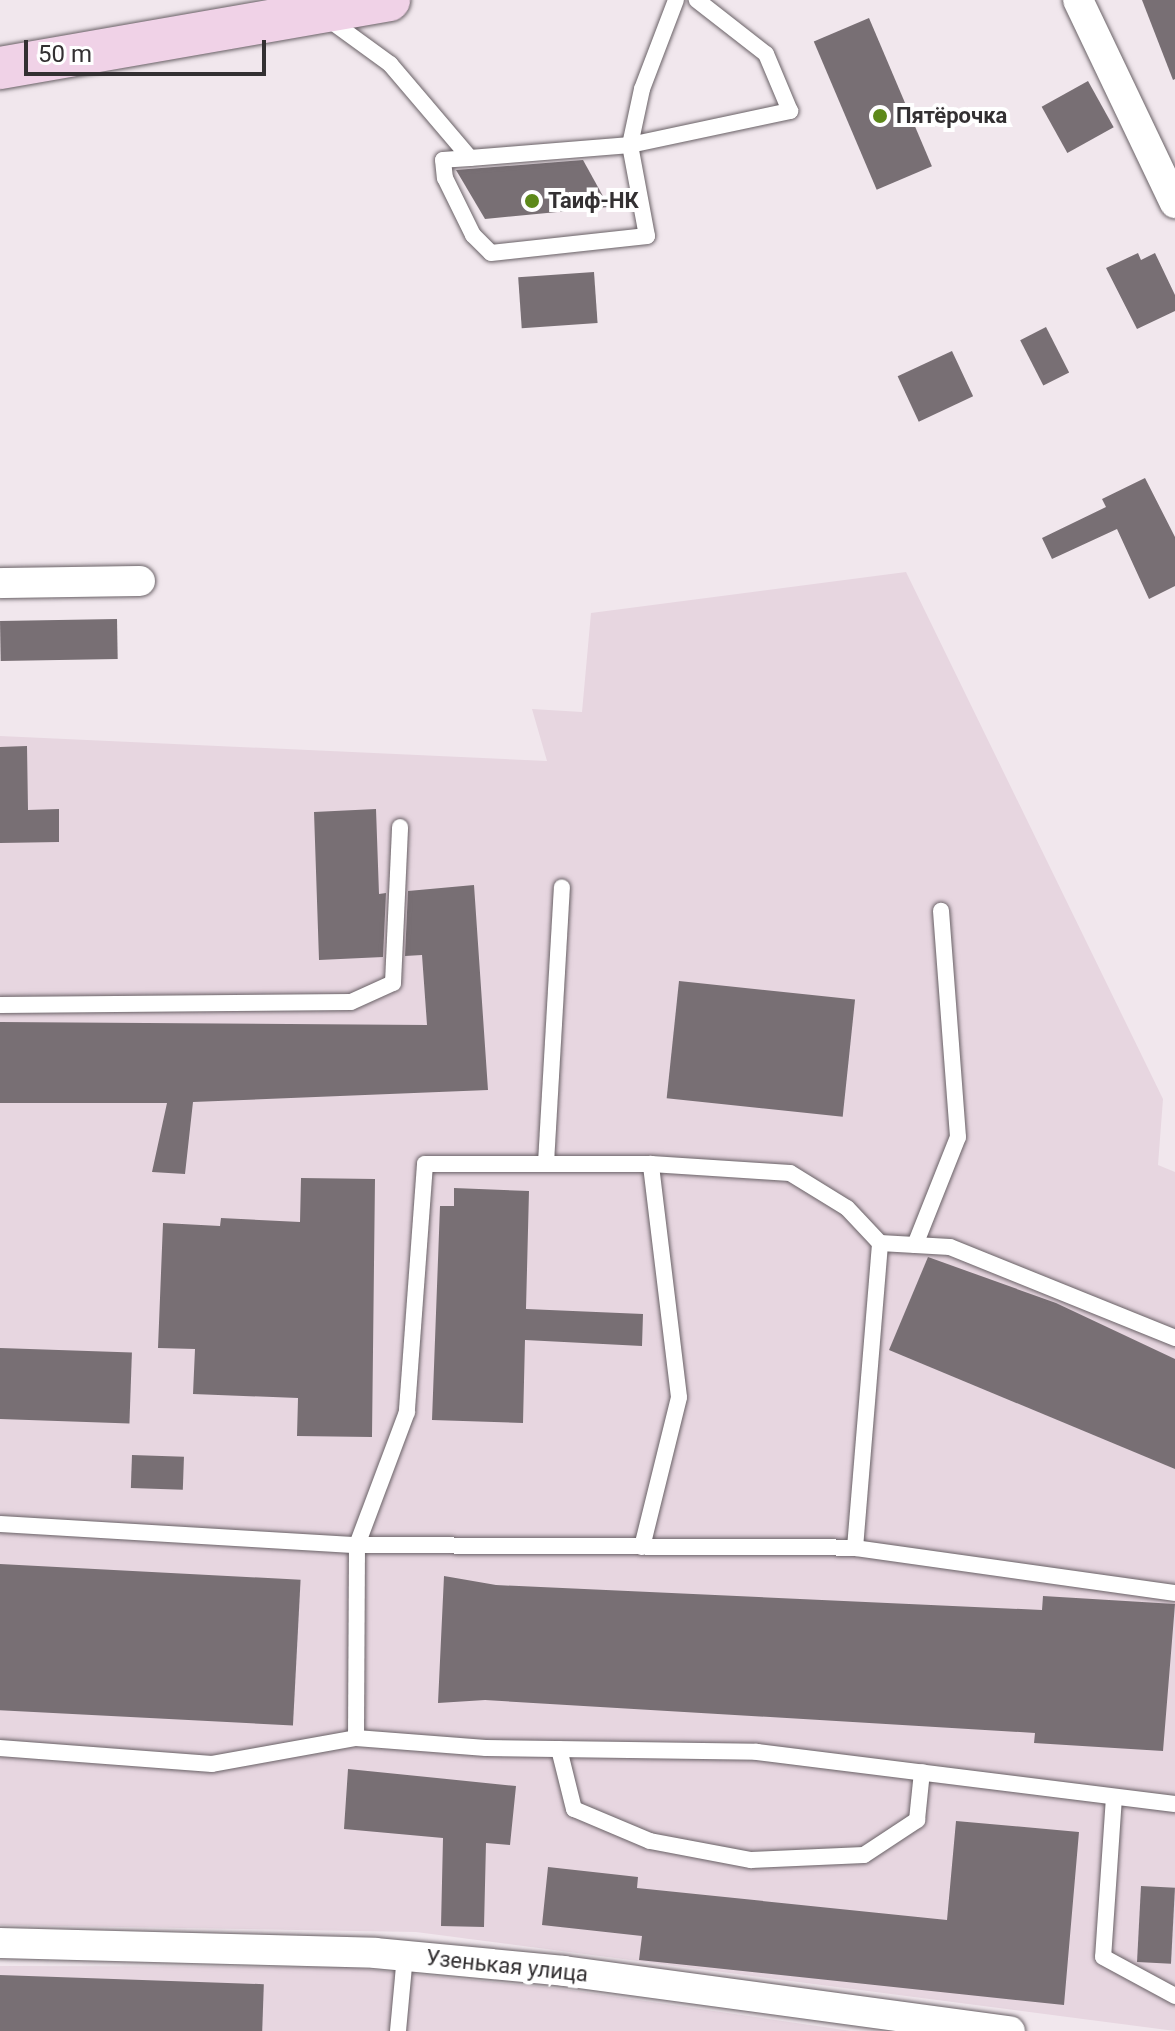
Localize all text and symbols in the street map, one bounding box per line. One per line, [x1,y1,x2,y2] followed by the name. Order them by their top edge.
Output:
[28,24,270,74] scale bar
[38,40,92,68] text: 50 m
[896,103,1007,129] place label: Пятёрочка
[871,107,889,125] marker: Пятёрочка
[548,188,639,214] place label: Таиф-НК
[523,192,541,210] marker: Таиф-НК
[425,1944,589,1988] street label: Узенькая улица

